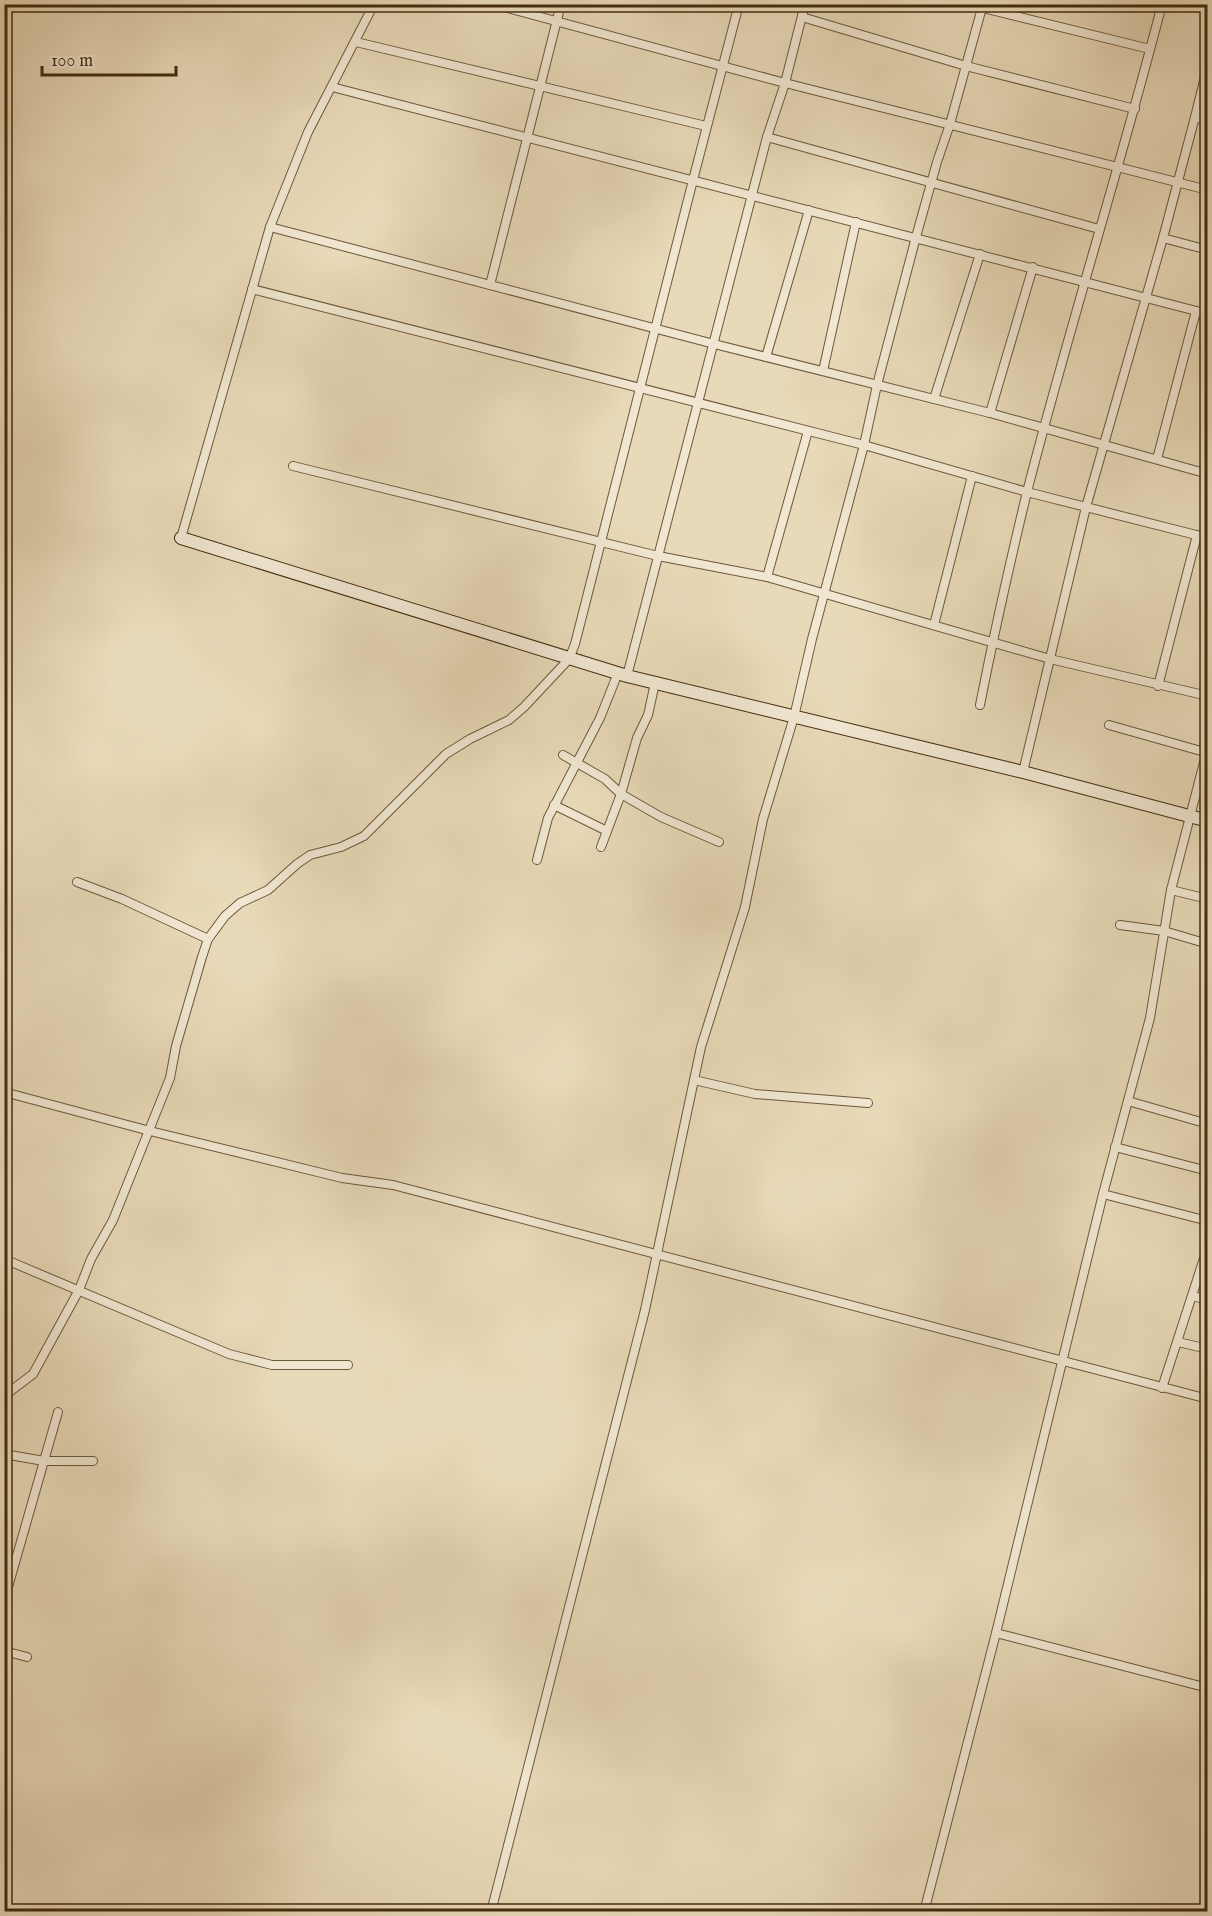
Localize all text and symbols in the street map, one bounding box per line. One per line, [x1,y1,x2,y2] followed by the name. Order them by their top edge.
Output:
[42,39,176,77] scale bar
[51,50,93,73] text: 100 m

